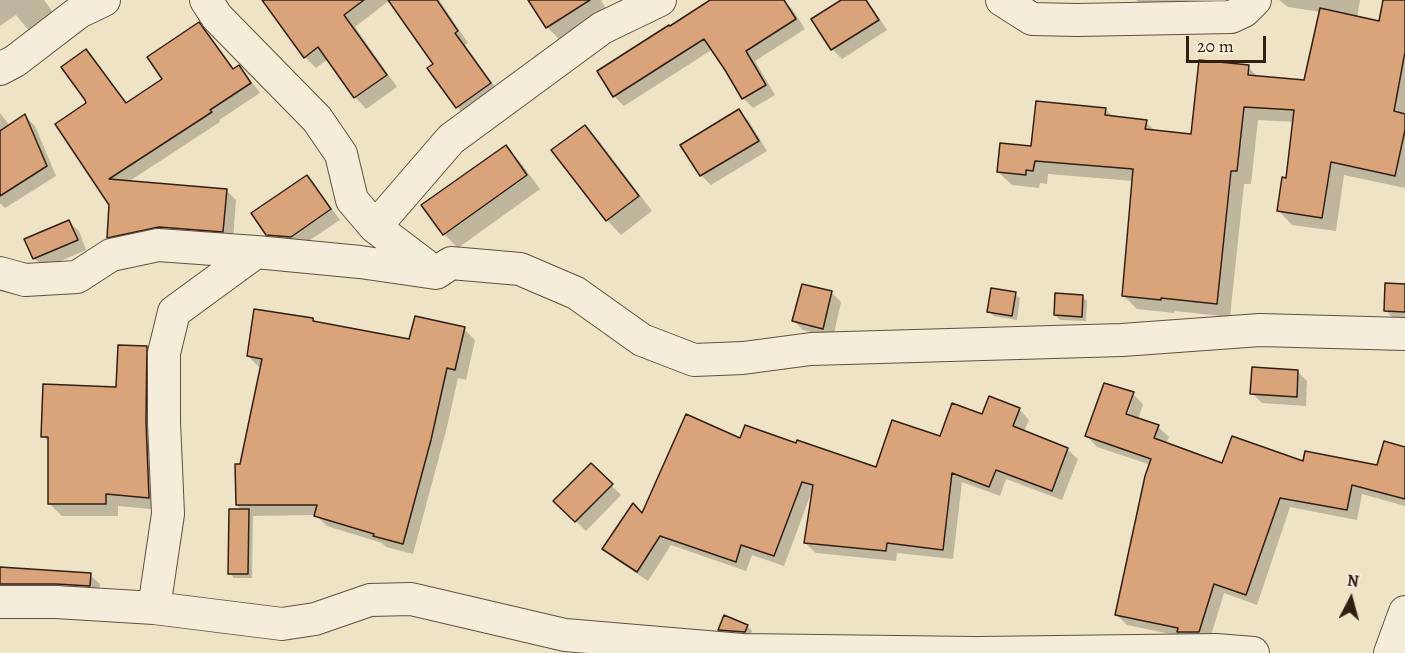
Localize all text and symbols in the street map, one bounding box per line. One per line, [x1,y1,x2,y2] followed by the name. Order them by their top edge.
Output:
[1189,24,1268,62] scale bar
[1197,34,1234,58] text: 20 m
[1321,569,1381,629] north arrow
[1346,570,1360,593] text: N

